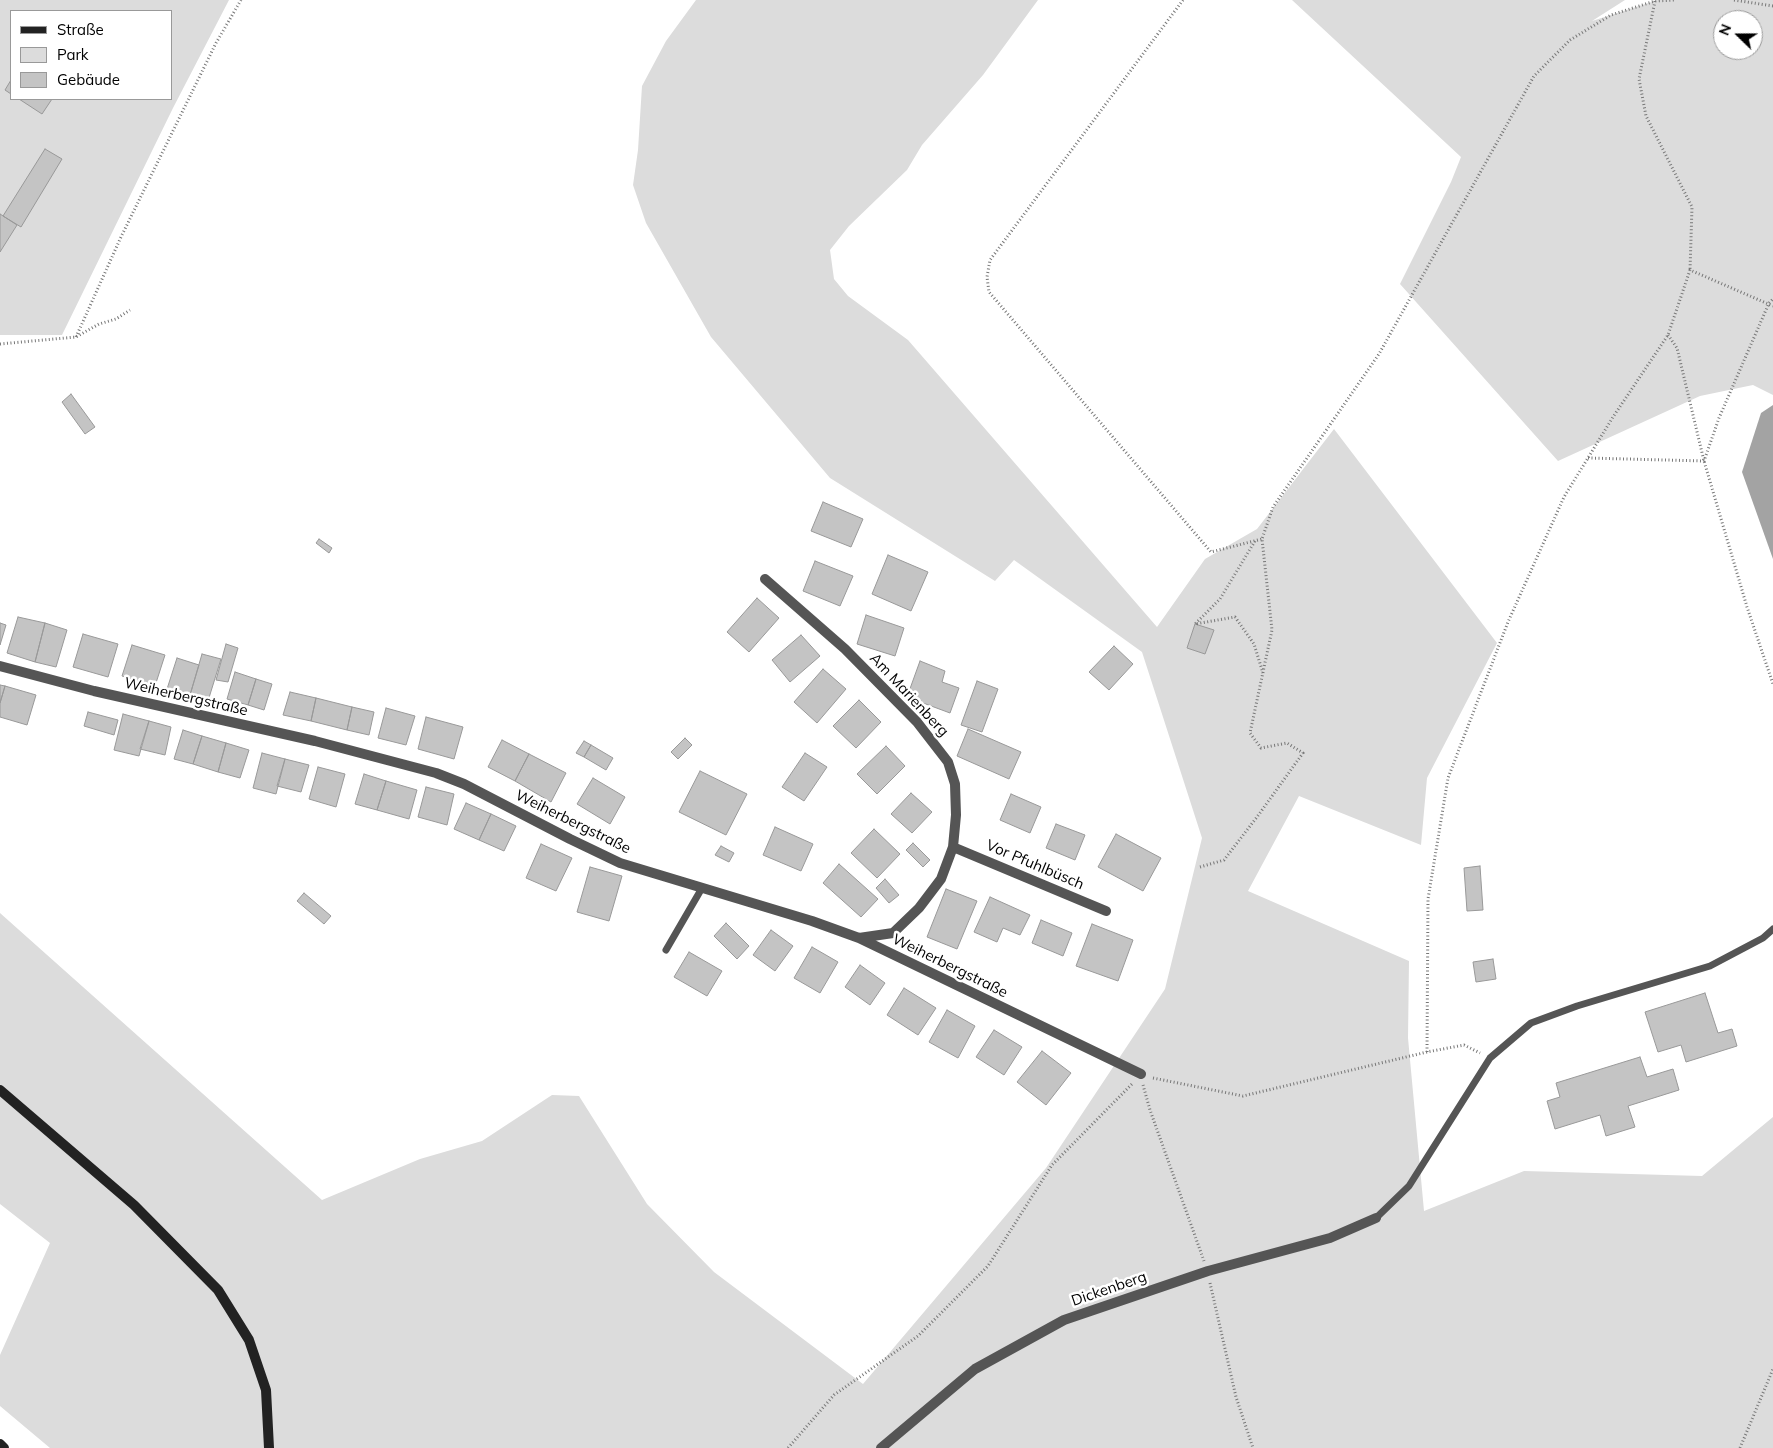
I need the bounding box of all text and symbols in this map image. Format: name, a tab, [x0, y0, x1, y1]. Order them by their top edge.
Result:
legend	[10, 10, 172, 100]
north arrow	[1713, 10, 1763, 60]
text: Straße	[57, 20, 104, 39]
text: N	[1715, 21, 1735, 38]
text: Park	[57, 45, 89, 64]
text: Gebäude	[57, 70, 120, 89]
street label: Am Marienberg	[866, 650, 952, 740]
street label: Weiherbergstraße	[123, 674, 249, 720]
street label: Weiherbergstraße	[512, 786, 634, 858]
street label: Vor Pfuhlbüsch	[983, 836, 1087, 894]
street label: Weiherbergstraße	[889, 930, 1011, 1002]
street label: Dickenberg	[1069, 1268, 1149, 1310]

